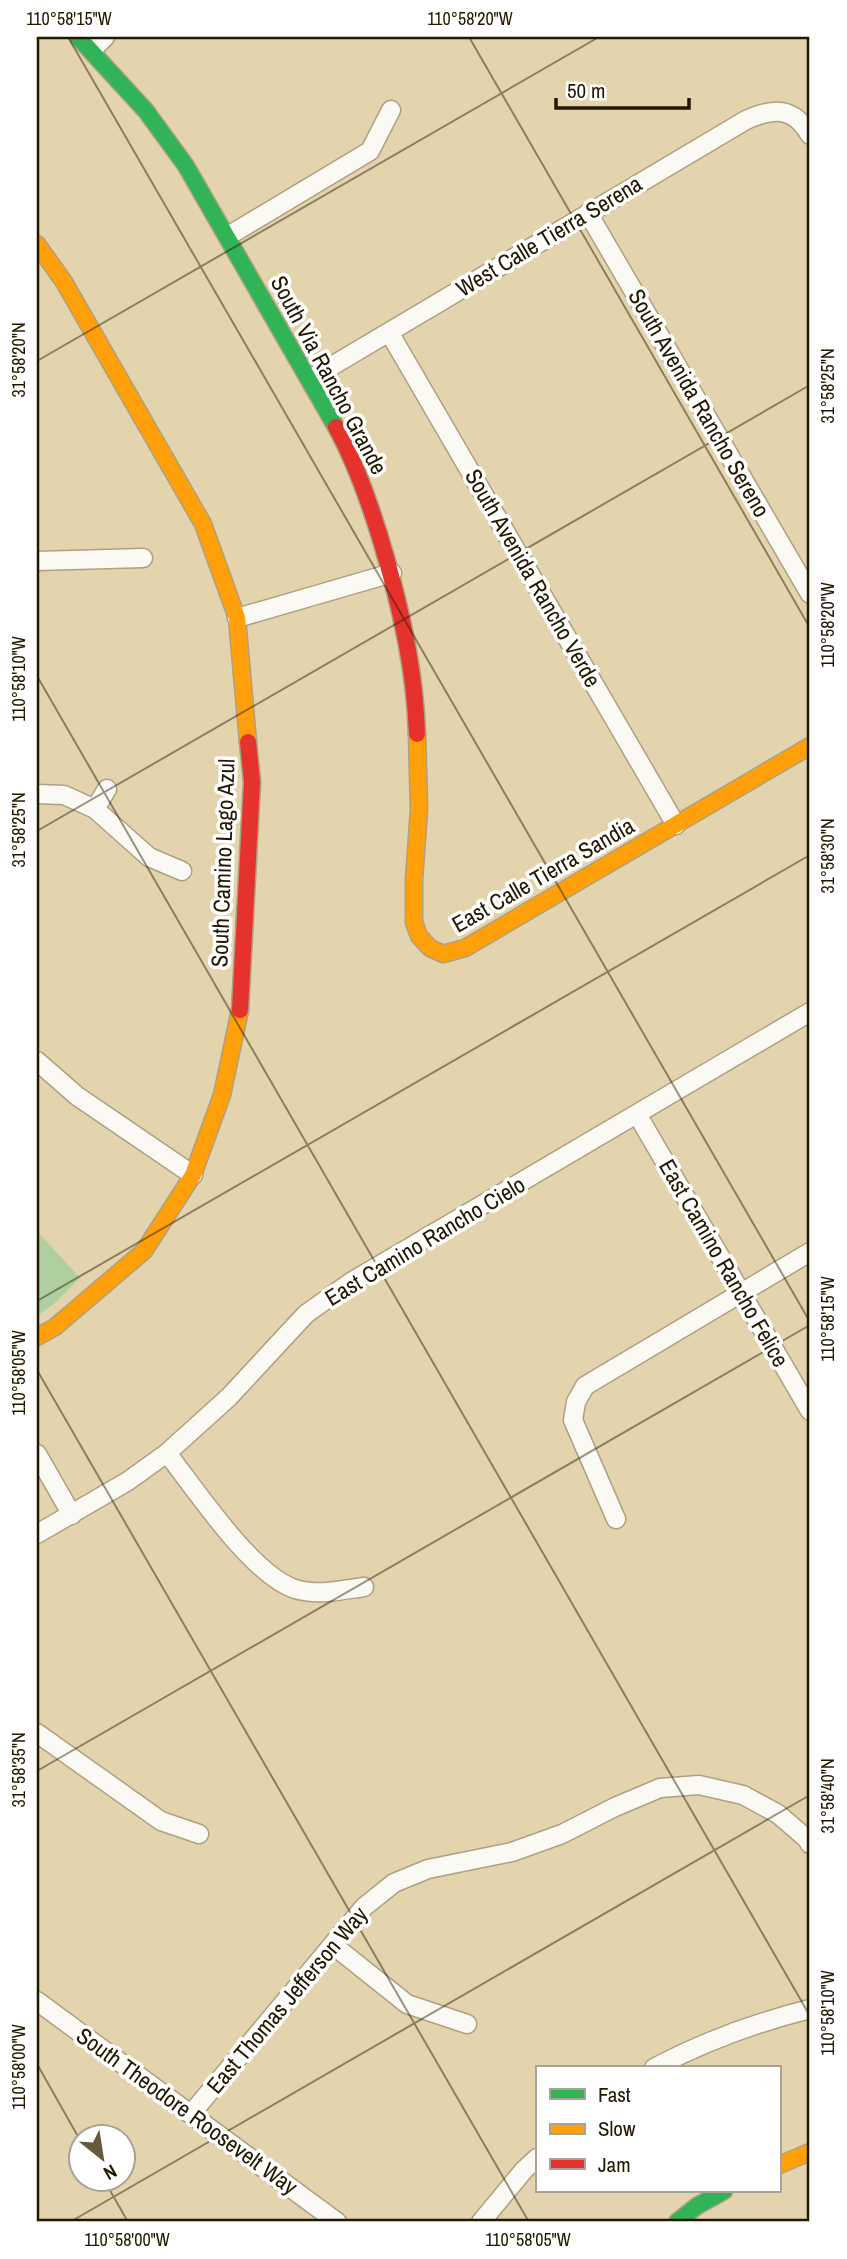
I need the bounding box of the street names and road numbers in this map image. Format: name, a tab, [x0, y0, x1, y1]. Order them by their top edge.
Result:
street label: West Calle Tierra Serena	[450, 168, 648, 303]
street label: South Via Rancho Grande	[264, 270, 395, 480]
street label: South Avenida Rancho Sereno	[621, 283, 778, 523]
street label: South Avenida Rancho Verde	[458, 463, 609, 693]
street label: South Camino Lago Azul	[203, 758, 242, 968]
street label: East Calle Tierra Sandia	[446, 809, 640, 939]
street label: East Camino Rancho Felice	[652, 1153, 797, 1372]
street label: East Camino Rancho Cielo	[319, 1168, 531, 1313]
street label: East Thomas Jefferson Way	[199, 1899, 375, 2100]
street label: South Theodore Roosevelt Way	[70, 2020, 305, 2202]

